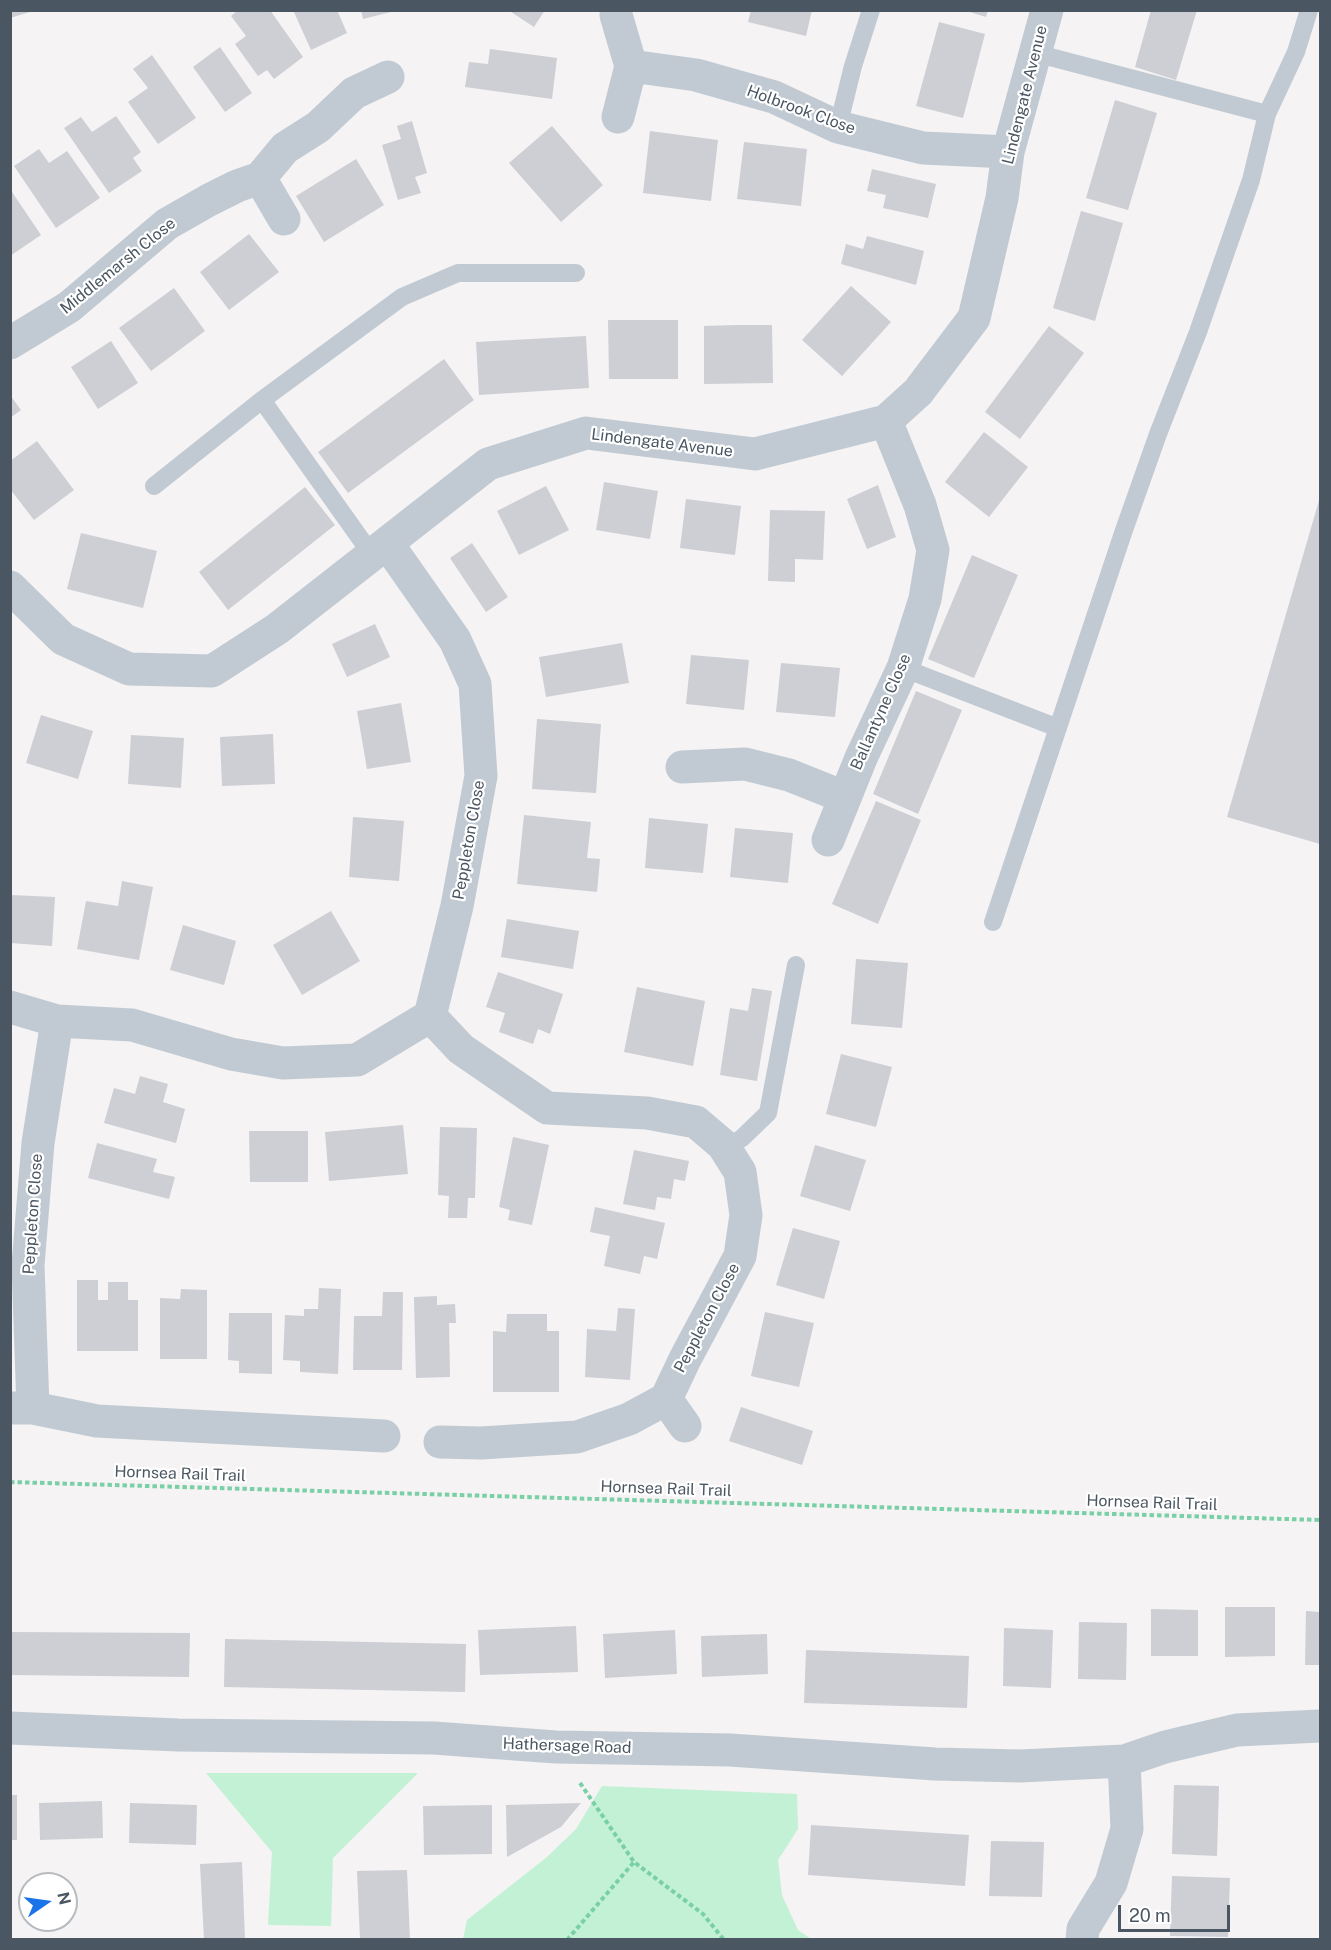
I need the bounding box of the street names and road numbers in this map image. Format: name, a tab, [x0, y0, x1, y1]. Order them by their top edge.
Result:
street label: Lindengate Avenue	[998, 24, 1052, 166]
street label: Holbrook Close	[744, 81, 858, 139]
street label: Middlemarsh Close	[57, 214, 179, 318]
street label: Lindengate Avenue	[590, 425, 734, 461]
street label: Ballantyne Close	[847, 651, 915, 773]
street label: Peppleton Close	[449, 779, 489, 901]
street label: Peppleton Close	[19, 1153, 47, 1275]
street label: Peppleton Close	[670, 1260, 744, 1376]
street label: Hornsea Rail Trail	[114, 1462, 246, 1486]
street label: Hornsea Rail Trail	[600, 1477, 732, 1501]
street label: Hornsea Rail Trail	[1086, 1491, 1218, 1515]
street label: Hathersage Road	[502, 1734, 632, 1758]

